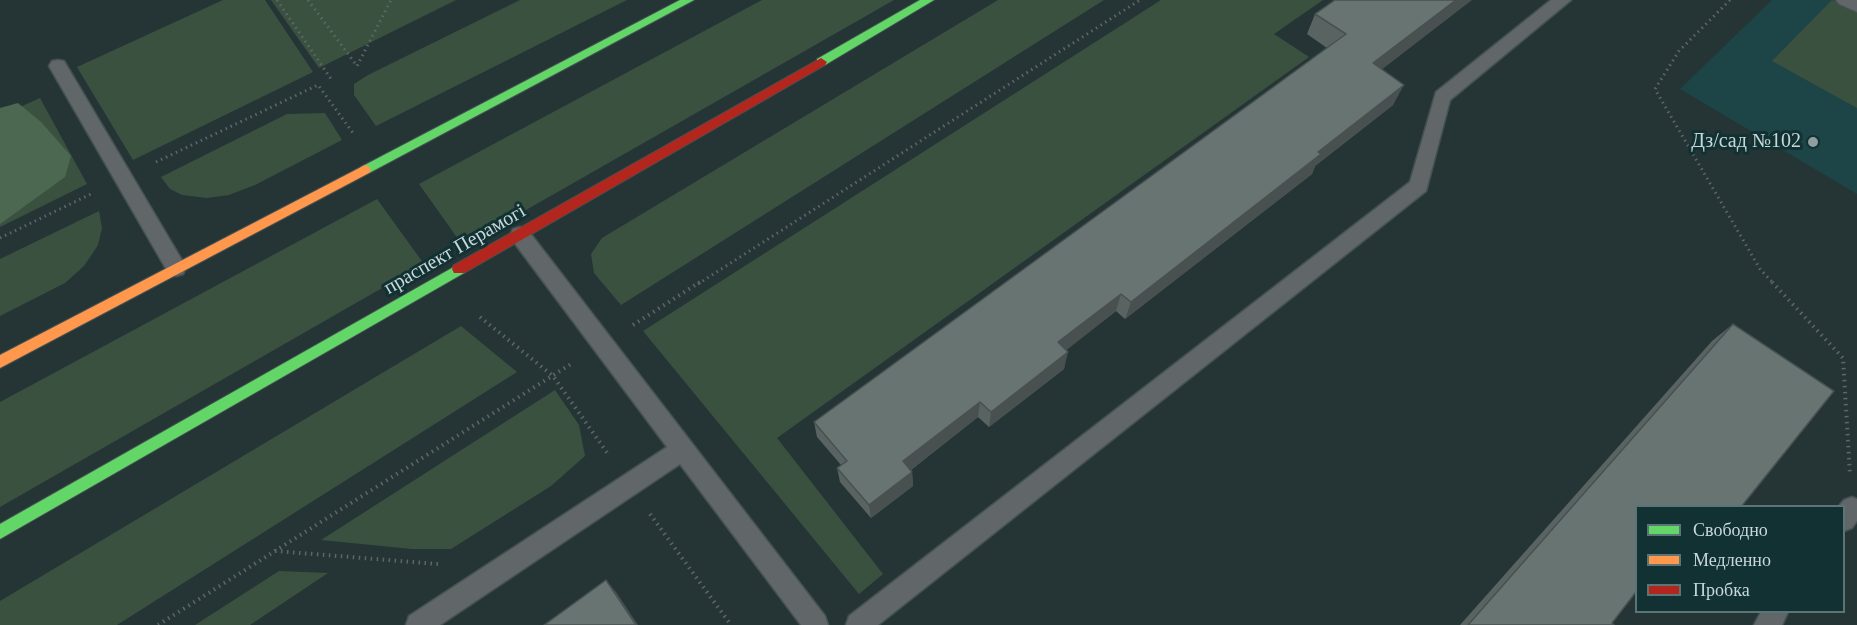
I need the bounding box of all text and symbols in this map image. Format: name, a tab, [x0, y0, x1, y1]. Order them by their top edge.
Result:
place label: Дз/сад №102	[1691, 130, 1801, 154]
marker: Дз/сад №102	[1806, 135, 1820, 149]
street label: праспект Перамогі	[380, 200, 530, 300]
legend	[1635, 505, 1845, 613]
text: Свободно	[1693, 520, 1768, 540]
text: Медленно	[1693, 550, 1771, 570]
text: Пробка	[1693, 580, 1750, 600]

